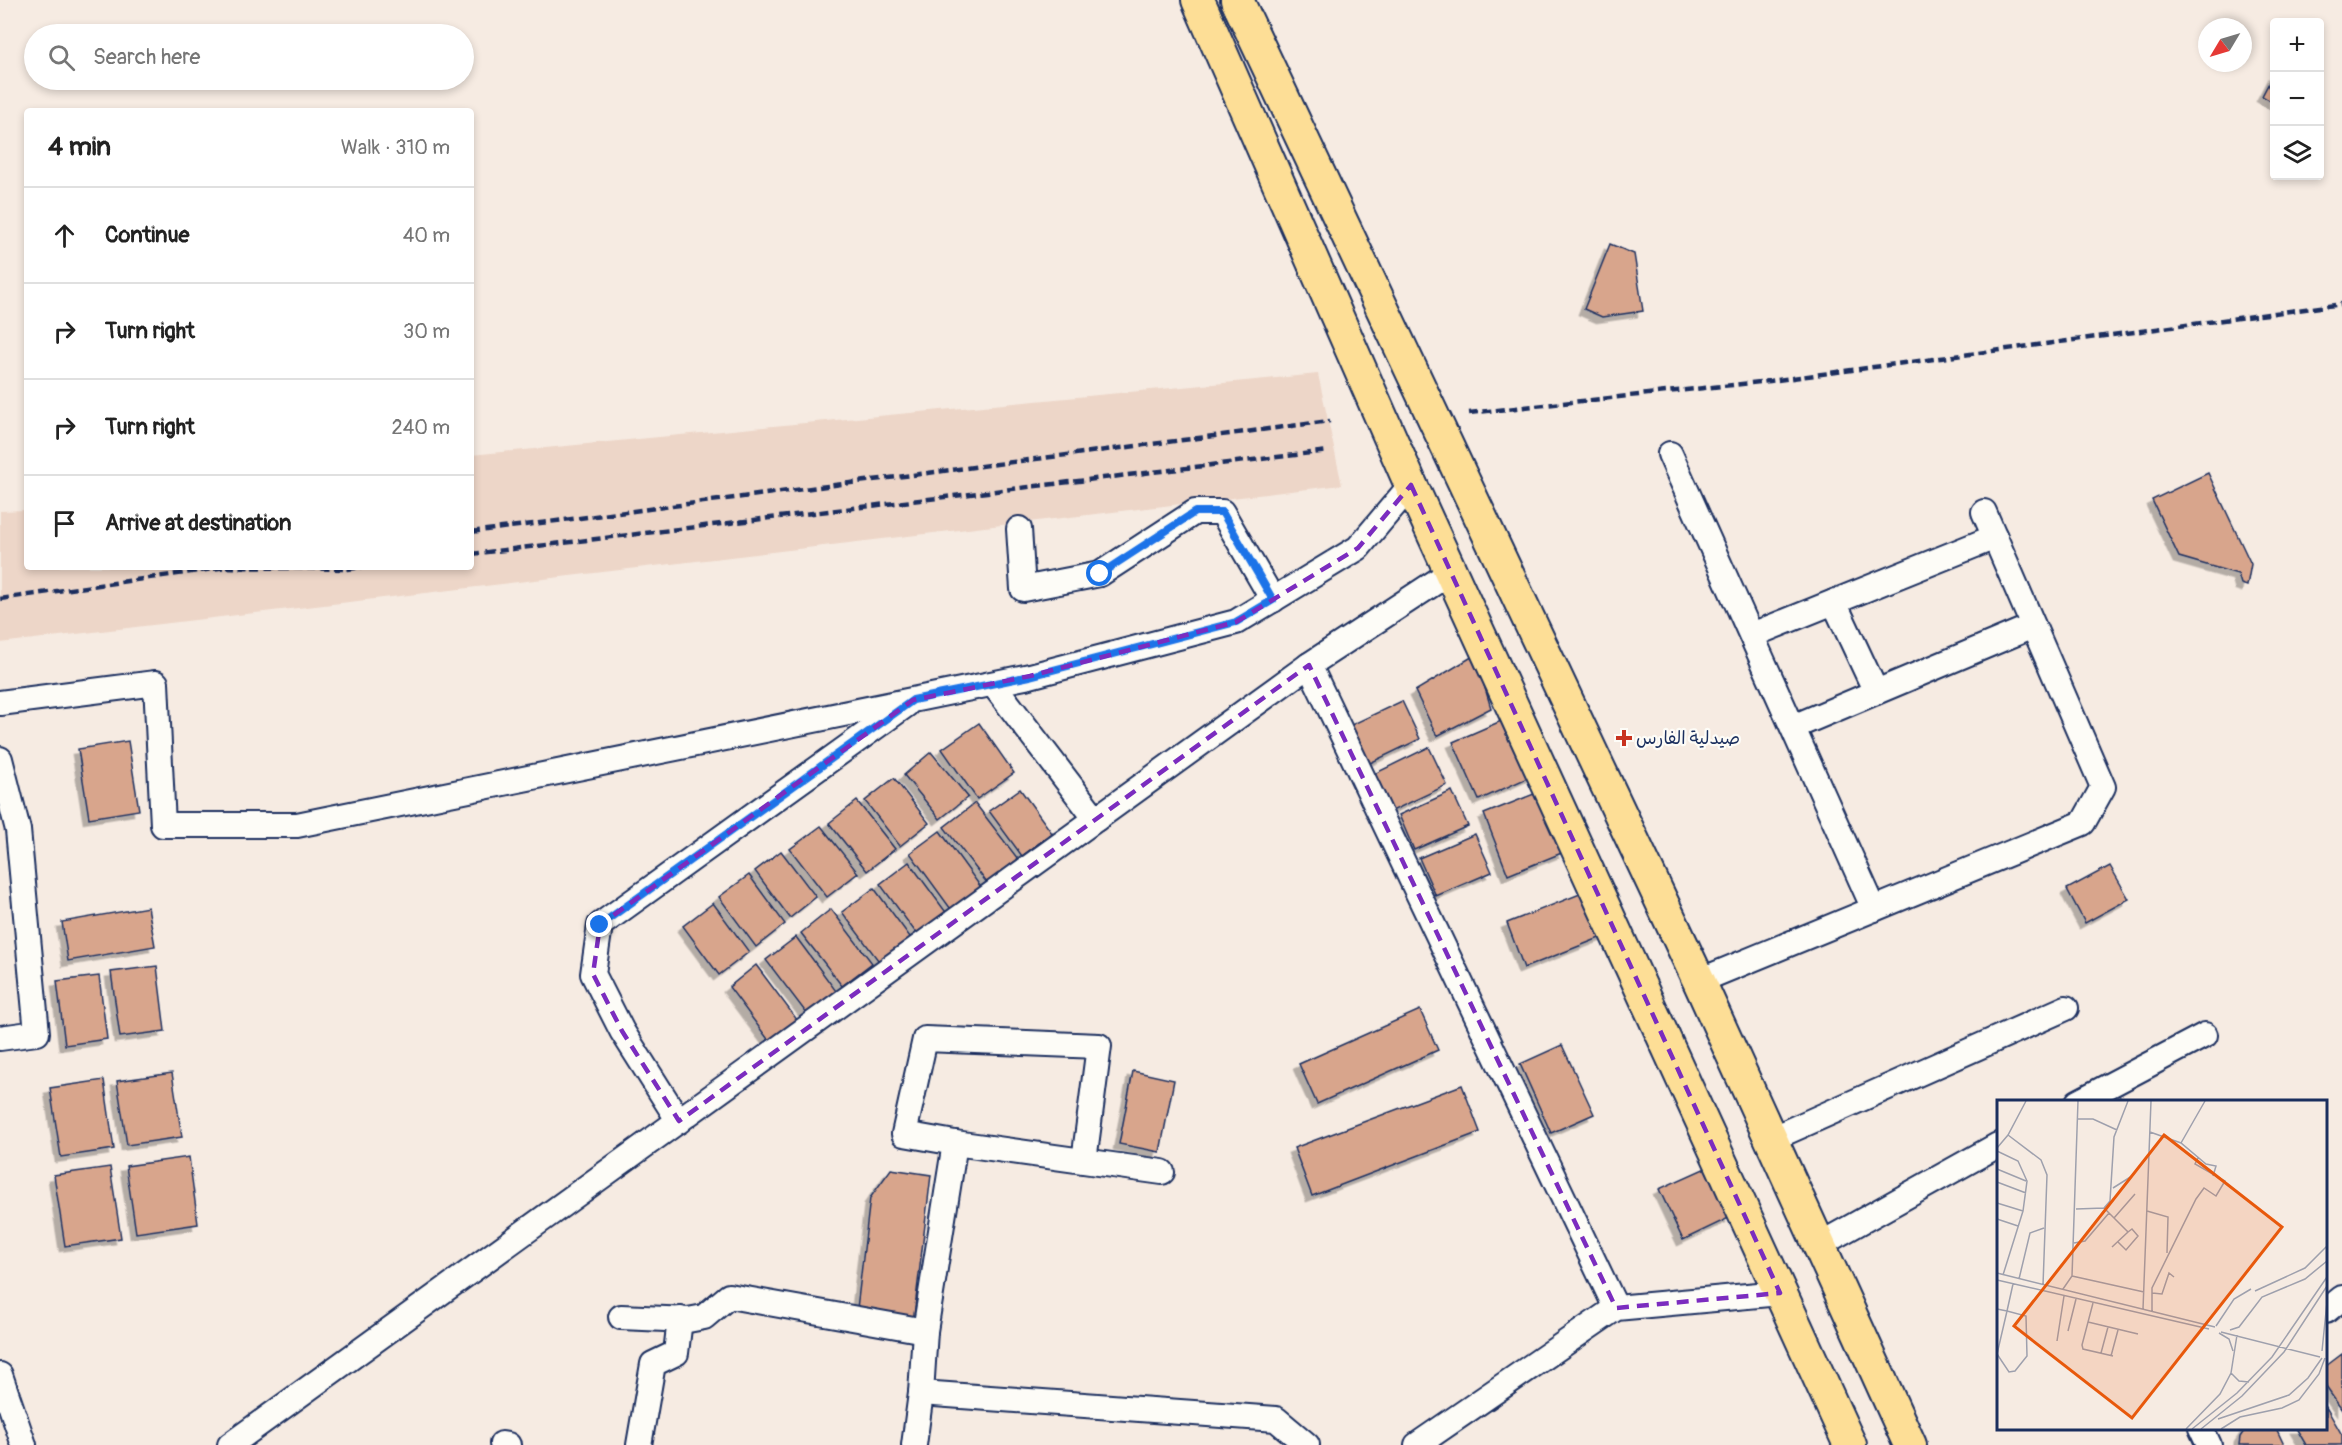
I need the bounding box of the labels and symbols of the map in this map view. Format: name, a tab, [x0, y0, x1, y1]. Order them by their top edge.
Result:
north arrow	[2198, 18, 2252, 72]
route start	[1086, 560, 1112, 586]
place label: صيدلية الفارس	[1636, 727, 1740, 750]
marker: صيدلية الفارس	[1617, 731, 1631, 745]
route end	[586, 911, 612, 937]
inset map	[1997, 1100, 2327, 1430]

